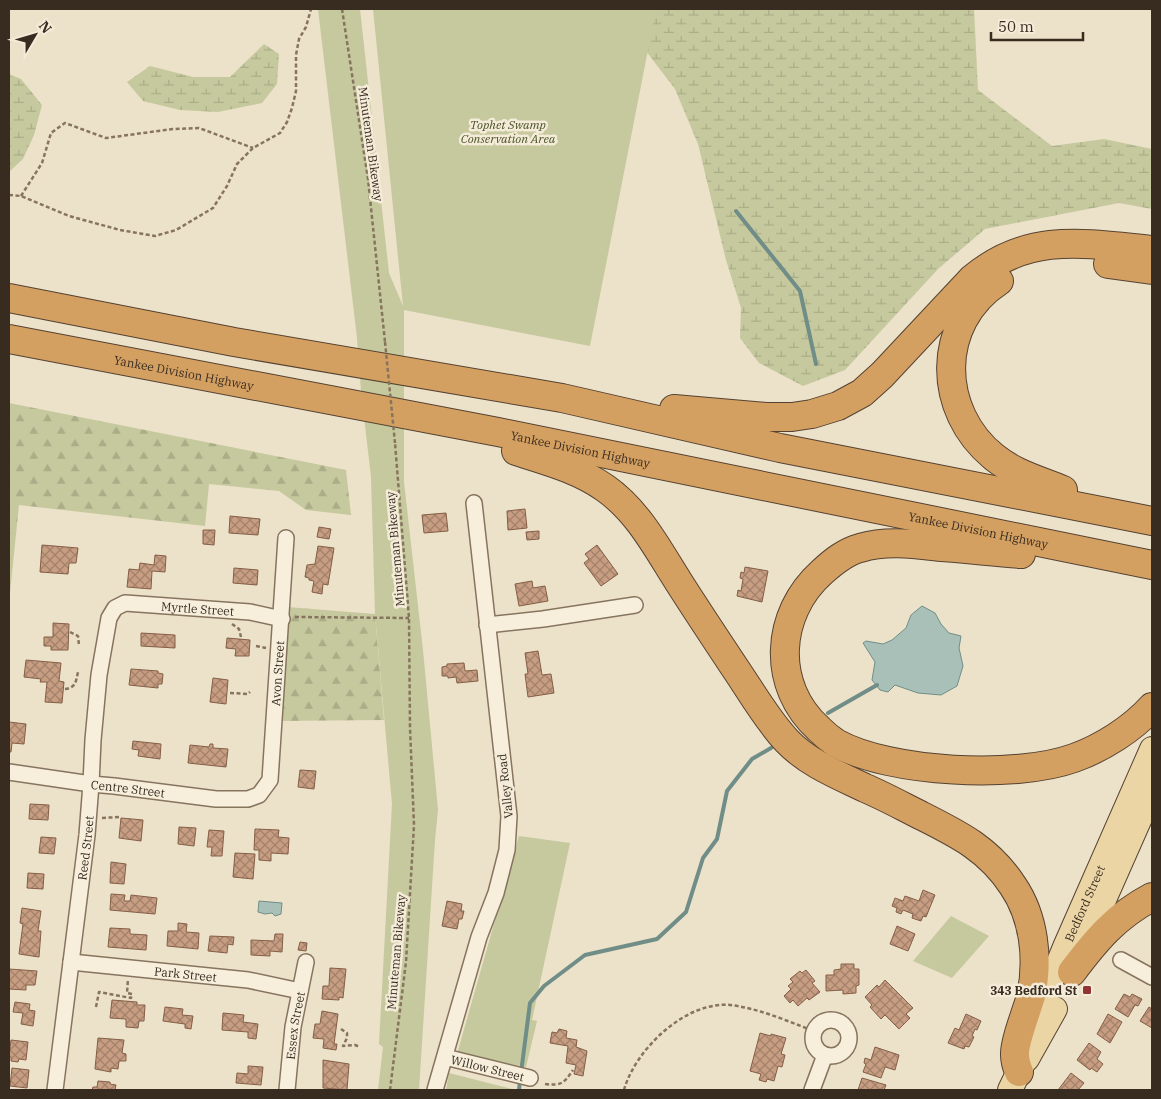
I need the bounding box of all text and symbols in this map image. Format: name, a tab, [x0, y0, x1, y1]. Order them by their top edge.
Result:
north arrow	[10, 10, 60, 60]
scale bar	[991, 10, 1084, 42]
text: N	[35, 17, 56, 37]
text: 50 m	[998, 17, 1034, 36]
street label: Minuteman Bikeway	[356, 86, 387, 203]
park label: Tophet Swamp Conservation Area	[461, 117, 556, 146]
street label: Yankee Division Highway	[113, 352, 256, 393]
street label: Yankee Division Highway	[509, 427, 652, 470]
street label: Minuteman Bikeway	[382, 490, 408, 607]
street label: Yankee Division Highway	[907, 508, 1050, 551]
street label: Myrtle Street	[161, 598, 235, 618]
street label: Avon Street	[267, 640, 287, 706]
street label: Valley Road	[494, 753, 516, 819]
street label: Centre Street	[90, 777, 166, 800]
street label: Reed Street	[74, 815, 96, 881]
street label: Bedford Street	[1061, 863, 1108, 944]
street label: Minuteman Bikeway	[383, 893, 409, 1010]
street label: Park Street	[153, 963, 217, 984]
place label: 343 Bedford St	[990, 983, 1078, 998]
marker: 343 Bedford St	[1081, 984, 1093, 996]
street label: Essex Street	[282, 990, 307, 1060]
street label: Willow Street	[450, 1051, 526, 1084]

